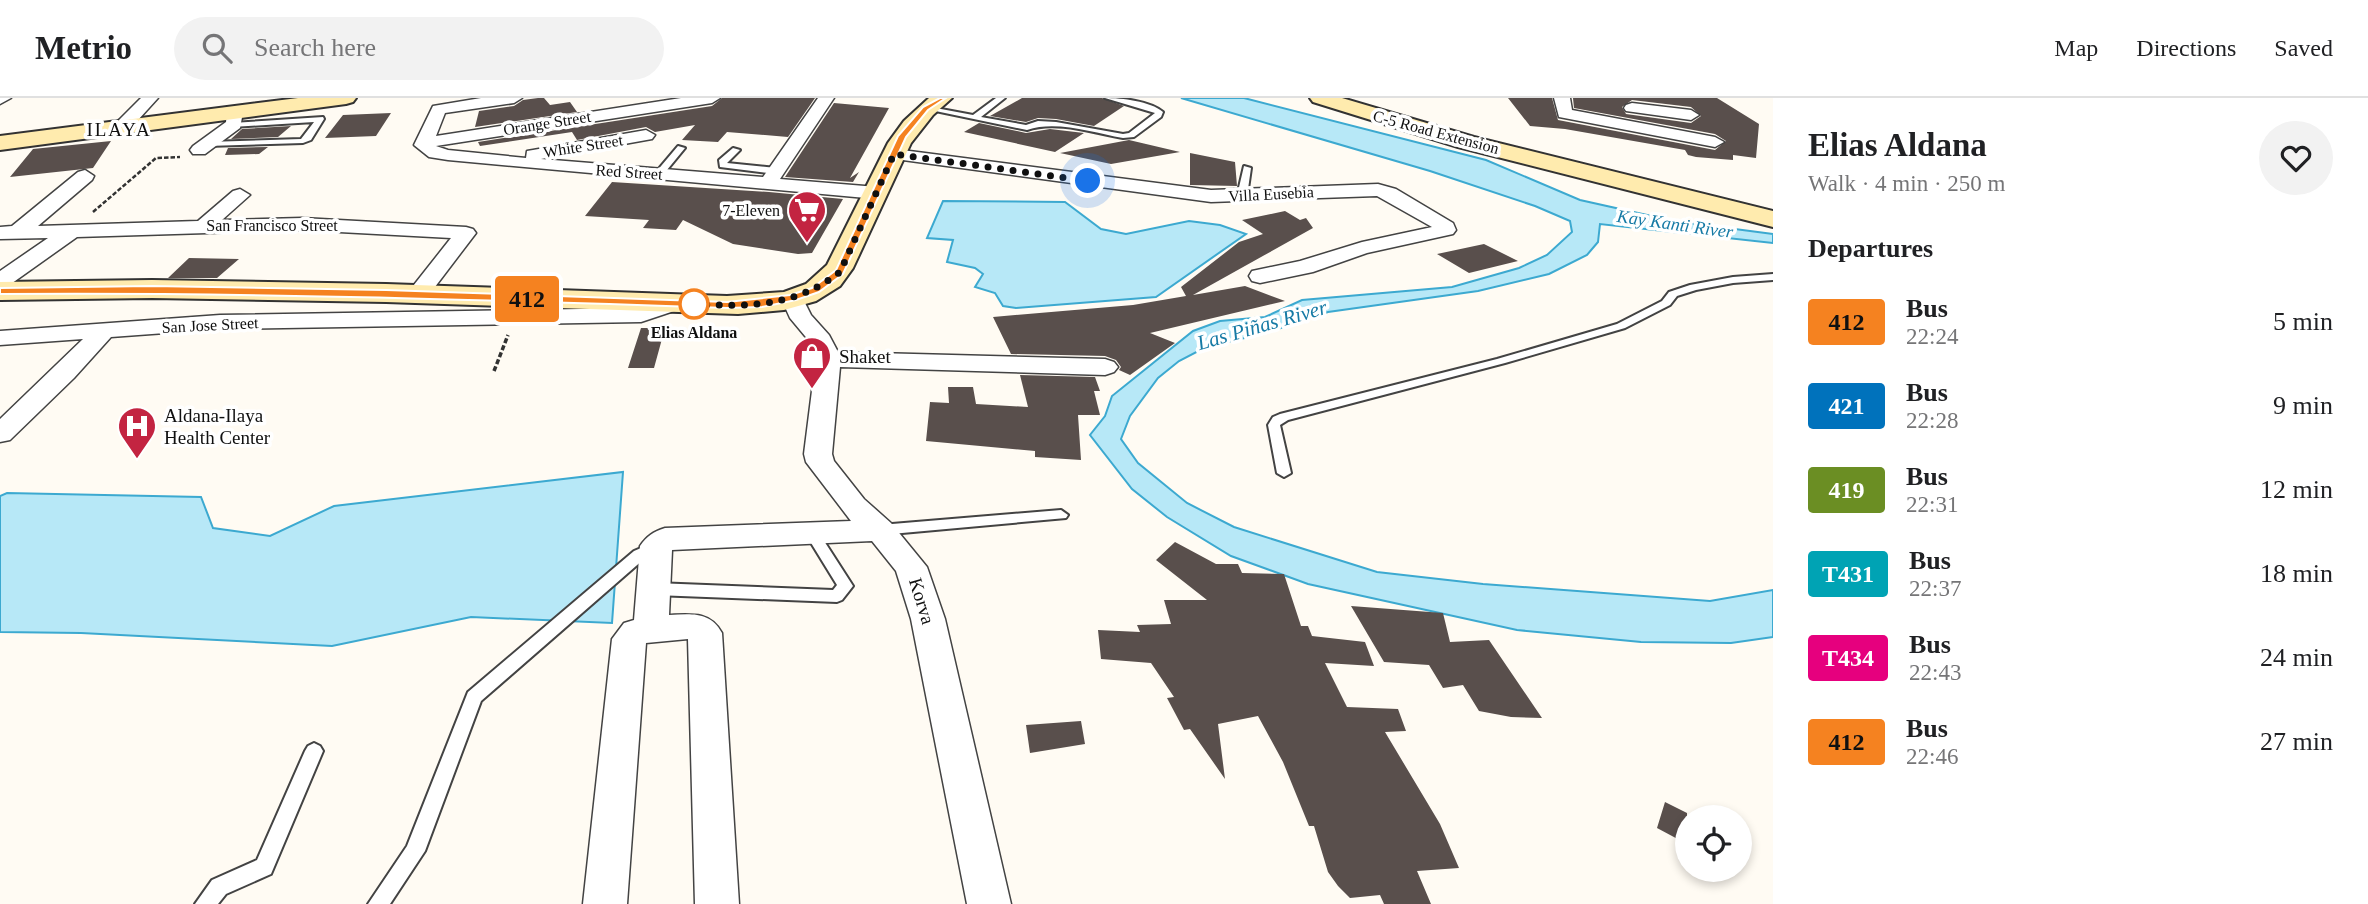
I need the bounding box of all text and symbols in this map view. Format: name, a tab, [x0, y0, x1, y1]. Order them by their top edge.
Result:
search box	[174, 17, 664, 80]
icon: search	[198, 29, 236, 67]
text: Metrio	[35, 30, 132, 66]
text: Search here	[254, 33, 376, 62]
text: Map	[2054, 35, 2098, 61]
text: Directions	[2136, 35, 2236, 61]
text: Saved	[2274, 35, 2333, 61]
street label: C-5 Road Extension	[1371, 107, 1501, 157]
street label: Orange Street	[502, 108, 593, 139]
district label: ILAYA	[86, 119, 152, 140]
button: heart	[2259, 121, 2333, 195]
text: Elias Aldana	[1808, 127, 1987, 163]
street label: White Street	[542, 131, 625, 161]
street label: Red Street	[595, 161, 664, 183]
your location	[1070, 163, 1105, 198]
text: Walk · 4 min · 250 m	[1808, 171, 2005, 196]
street label: Villa Eusebia	[1228, 183, 1314, 205]
supermarket icon: 7-Eleven	[786, 189, 828, 244]
place label: 7-Eleven	[722, 202, 780, 219]
water label: Kay Kanti River	[1615, 206, 1735, 242]
street label: San Francisco Street	[206, 217, 338, 234]
text: Departures	[1808, 234, 1933, 263]
line badge: 412	[487, 276, 567, 322]
text: 412	[509, 286, 545, 312]
marker: Elias Aldana	[679, 289, 709, 319]
text: Bus	[1906, 294, 1948, 323]
water label: Las Piñas River	[1193, 295, 1331, 355]
text: 5 min	[2273, 307, 2333, 336]
text: 412	[1829, 309, 1865, 335]
street label: San Jose Street	[161, 314, 259, 336]
place label: Elias Aldana	[651, 324, 737, 341]
text: 22:24	[1906, 324, 1958, 349]
shop icon: Shaket	[791, 335, 833, 390]
place label: Shaket	[839, 346, 891, 367]
text: Bus	[1906, 378, 1948, 407]
text: 9 min	[2273, 391, 2333, 420]
text: 421	[1829, 393, 1865, 419]
hospital icon: Aldana-Ilaya Health Center	[116, 405, 158, 460]
place label: Aldana-Ilaya Health Center	[164, 405, 271, 448]
text: 22:28	[1906, 408, 1958, 433]
text: Bus	[1906, 462, 1948, 491]
text: 12 min	[2260, 475, 2333, 504]
text: 419	[1829, 477, 1865, 503]
text: 22:31	[1906, 492, 1958, 517]
text: Bus	[1909, 546, 1951, 575]
text: 18 min	[2260, 559, 2333, 588]
text: T431	[1822, 561, 1874, 587]
street label: Korva	[905, 575, 939, 627]
text: 22:37	[1909, 576, 1961, 601]
text: Bus	[1909, 630, 1951, 659]
text: 24 min	[2260, 643, 2333, 672]
text: T434	[1822, 645, 1874, 671]
text: 22:43	[1909, 660, 1961, 685]
text: Bus	[1906, 714, 1948, 743]
text: 27 min	[2260, 727, 2333, 756]
text: 412	[1829, 729, 1865, 755]
text: 22:46	[1906, 744, 1958, 769]
map controls	[1675, 805, 1752, 882]
button: locate	[1675, 805, 1752, 882]

